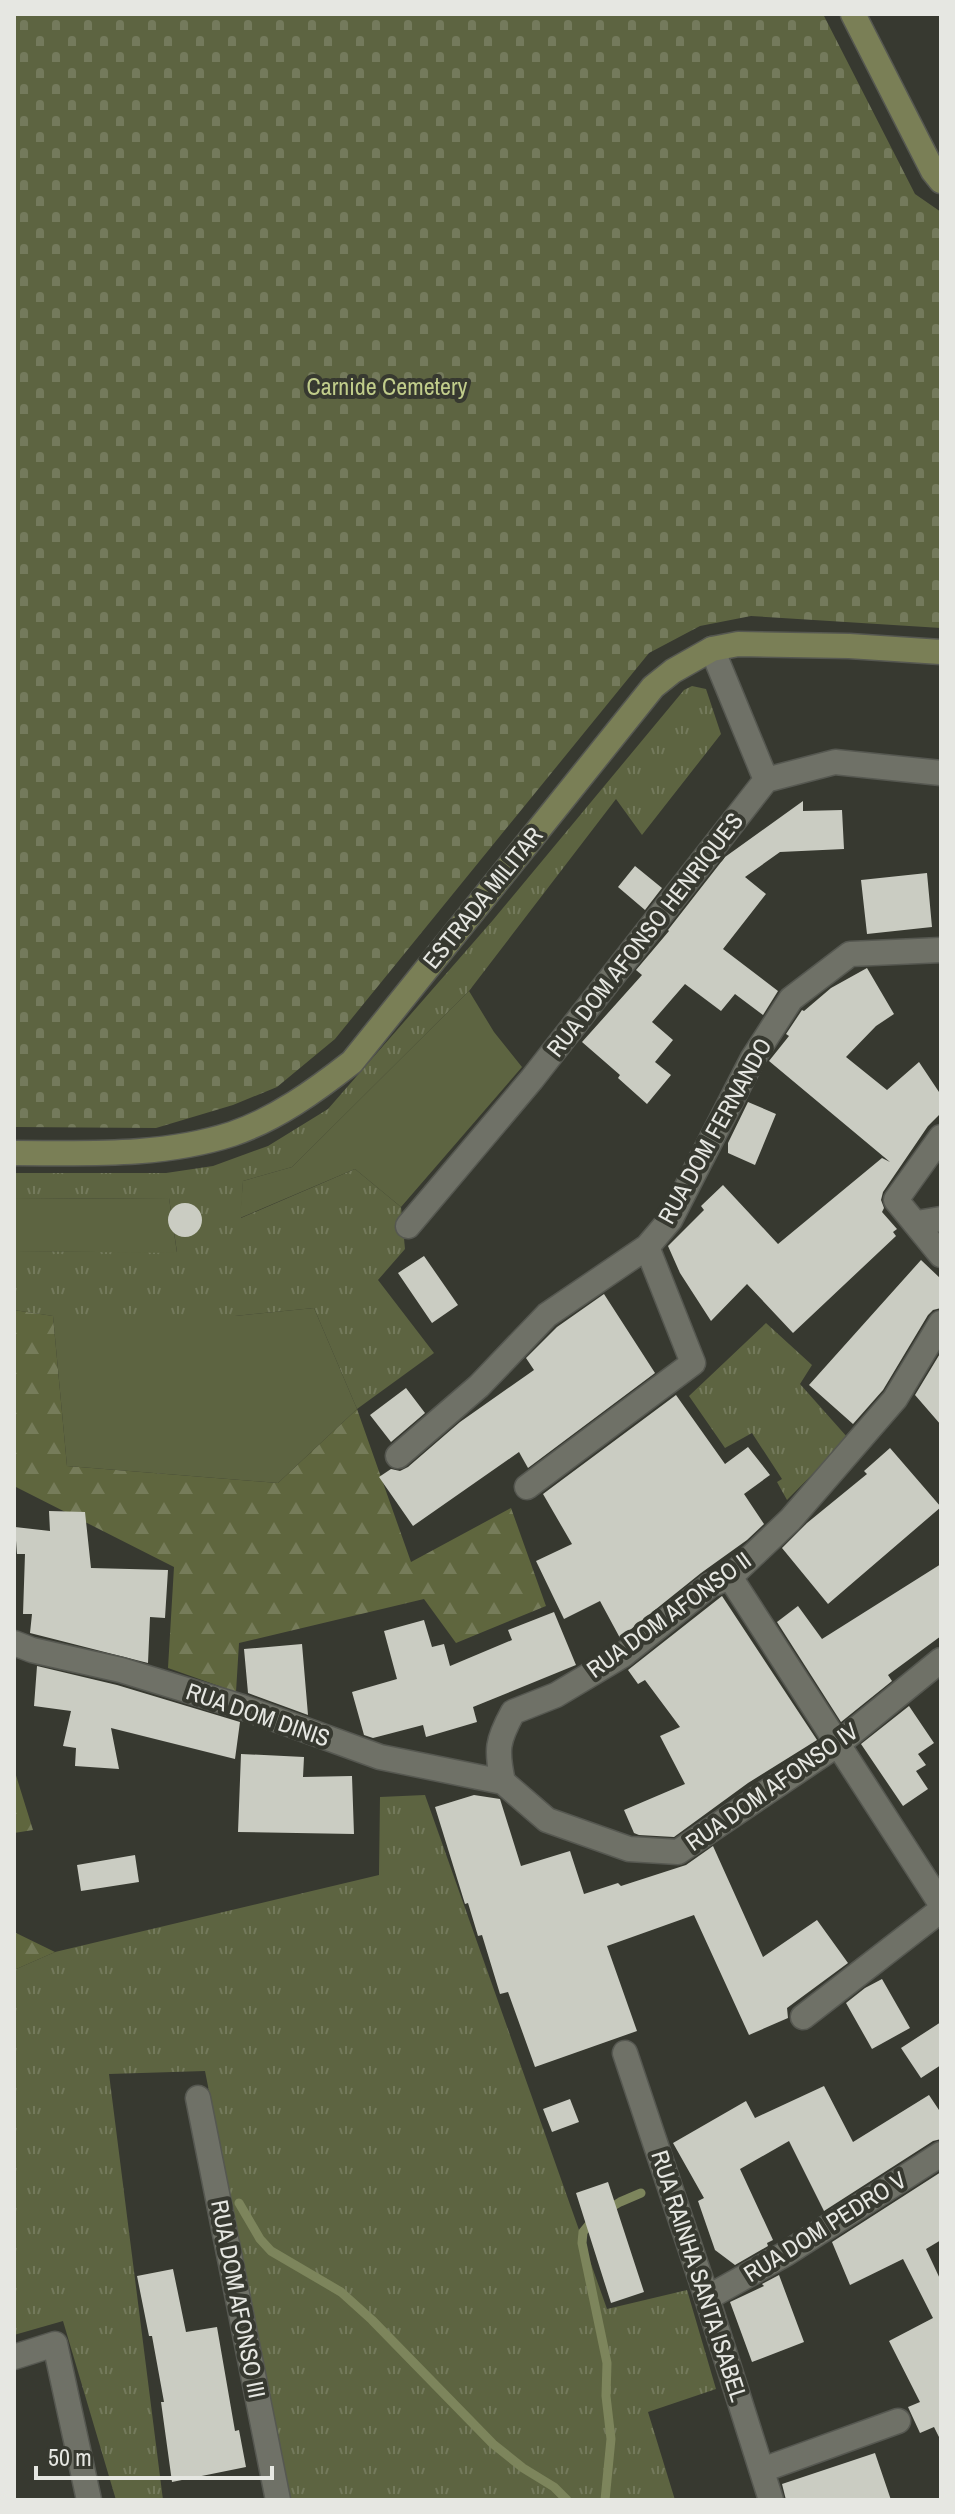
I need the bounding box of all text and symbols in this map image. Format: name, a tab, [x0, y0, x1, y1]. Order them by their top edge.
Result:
park label: Carnide Cemetery	[307, 370, 468, 402]
street label: RUA DOM AFONSO HENRIQUES	[539, 806, 750, 1063]
street label: ESTRADA MILITAR	[415, 820, 549, 975]
street label: RUA DOM FERNANDO	[650, 1032, 778, 1229]
street label: RUA DOM AFONSO II	[580, 1544, 757, 1685]
street label: RUA DOM DINIS	[182, 1675, 334, 1754]
street label: RUA DOM AFONSO IV	[679, 1715, 864, 1858]
street label: RUA RAINHA SANTA ISABEL	[644, 2146, 756, 2405]
street label: RUA DOM PEDRO V	[737, 2163, 912, 2289]
street label: RUA DOM AFONSO III	[204, 2197, 274, 2401]
scale bar	[36, 2430, 272, 2480]
text: 50 m	[48, 2441, 92, 2473]

